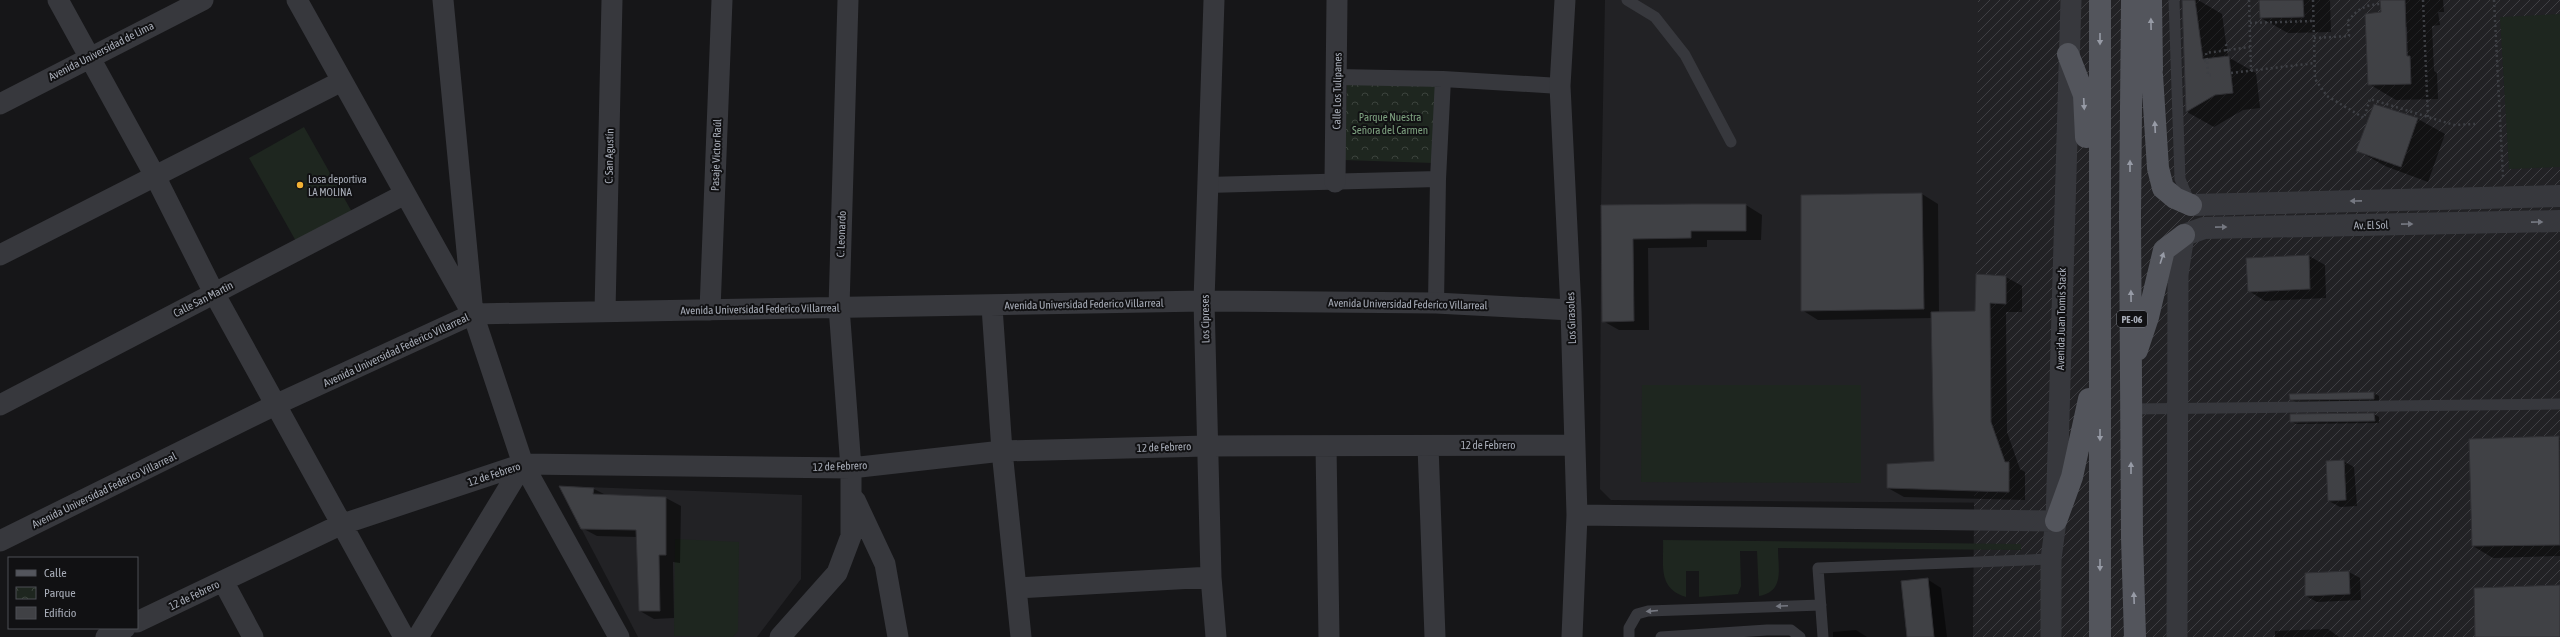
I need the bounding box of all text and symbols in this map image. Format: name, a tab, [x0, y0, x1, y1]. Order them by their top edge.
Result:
one-way arrow	[2148, 17, 2154, 30]
street label: Avenida Universidad de Lima	[46, 19, 156, 83]
one-way arrow	[2097, 33, 2103, 46]
street label: Calle Los Tulipanes	[1330, 52, 1344, 129]
one-way arrow	[2081, 98, 2088, 110]
park label: Parque Nuestra Señora del Carmen	[1352, 111, 1428, 136]
street label: Pasaje Victor Raúl	[709, 119, 723, 191]
one-way arrow	[2152, 120, 2158, 133]
street label: C. San Agustín	[603, 128, 615, 184]
one-way arrow	[2127, 159, 2133, 172]
place label: Losa deportiva LA MOLINA	[308, 173, 367, 198]
marker: Losa deportiva LA MOLINA	[295, 180, 305, 190]
one-way arrow	[2349, 198, 2362, 204]
street label: C. Leonardo	[834, 210, 848, 258]
one-way arrow	[2531, 218, 2543, 225]
street label: Av. El Sol	[2353, 219, 2389, 231]
one-way arrow	[2401, 221, 2414, 227]
one-way arrow	[2215, 224, 2228, 230]
one-way arrow	[2159, 251, 2165, 263]
street label: Avenida Juan Tomis Stack	[2054, 268, 2068, 370]
street label: Calle San Martin	[171, 279, 235, 319]
one-way arrow	[2128, 289, 2134, 302]
street label: Los Girasoles	[1564, 292, 1578, 344]
street label: Los Cipreses	[1199, 295, 1211, 343]
street label: Avenida Universidad Federico Villarreal	[1004, 297, 1164, 311]
street label: Avenida Universidad Federico Villarreal	[1328, 297, 1488, 311]
street label: Avenida Universidad Federico Villarreal	[680, 302, 840, 316]
street label: Avenida Universidad Federico Villarreal	[321, 311, 471, 389]
road number: PE-06	[2117, 311, 2147, 327]
one-way arrow	[2097, 429, 2103, 442]
street label: 12 de Febrero	[1461, 439, 1515, 451]
street label: 12 de Febrero	[1136, 440, 1192, 454]
street label: Avenida Universidad Federico Villarreal	[30, 450, 178, 530]
street label: 12 de Febrero	[812, 459, 868, 473]
street label: 12 de Febrero	[466, 460, 522, 488]
one-way arrow	[2128, 461, 2134, 474]
legend	[8, 557, 138, 629]
one-way arrow	[2097, 559, 2103, 572]
text: Calle	[44, 566, 67, 580]
street label: 12 de Febrero	[167, 578, 221, 612]
text: Parque	[44, 586, 76, 600]
one-way arrow	[2130, 592, 2137, 604]
one-way arrow	[1776, 603, 1788, 610]
text: Edificio	[44, 606, 77, 620]
one-way arrow	[1646, 608, 1658, 614]

